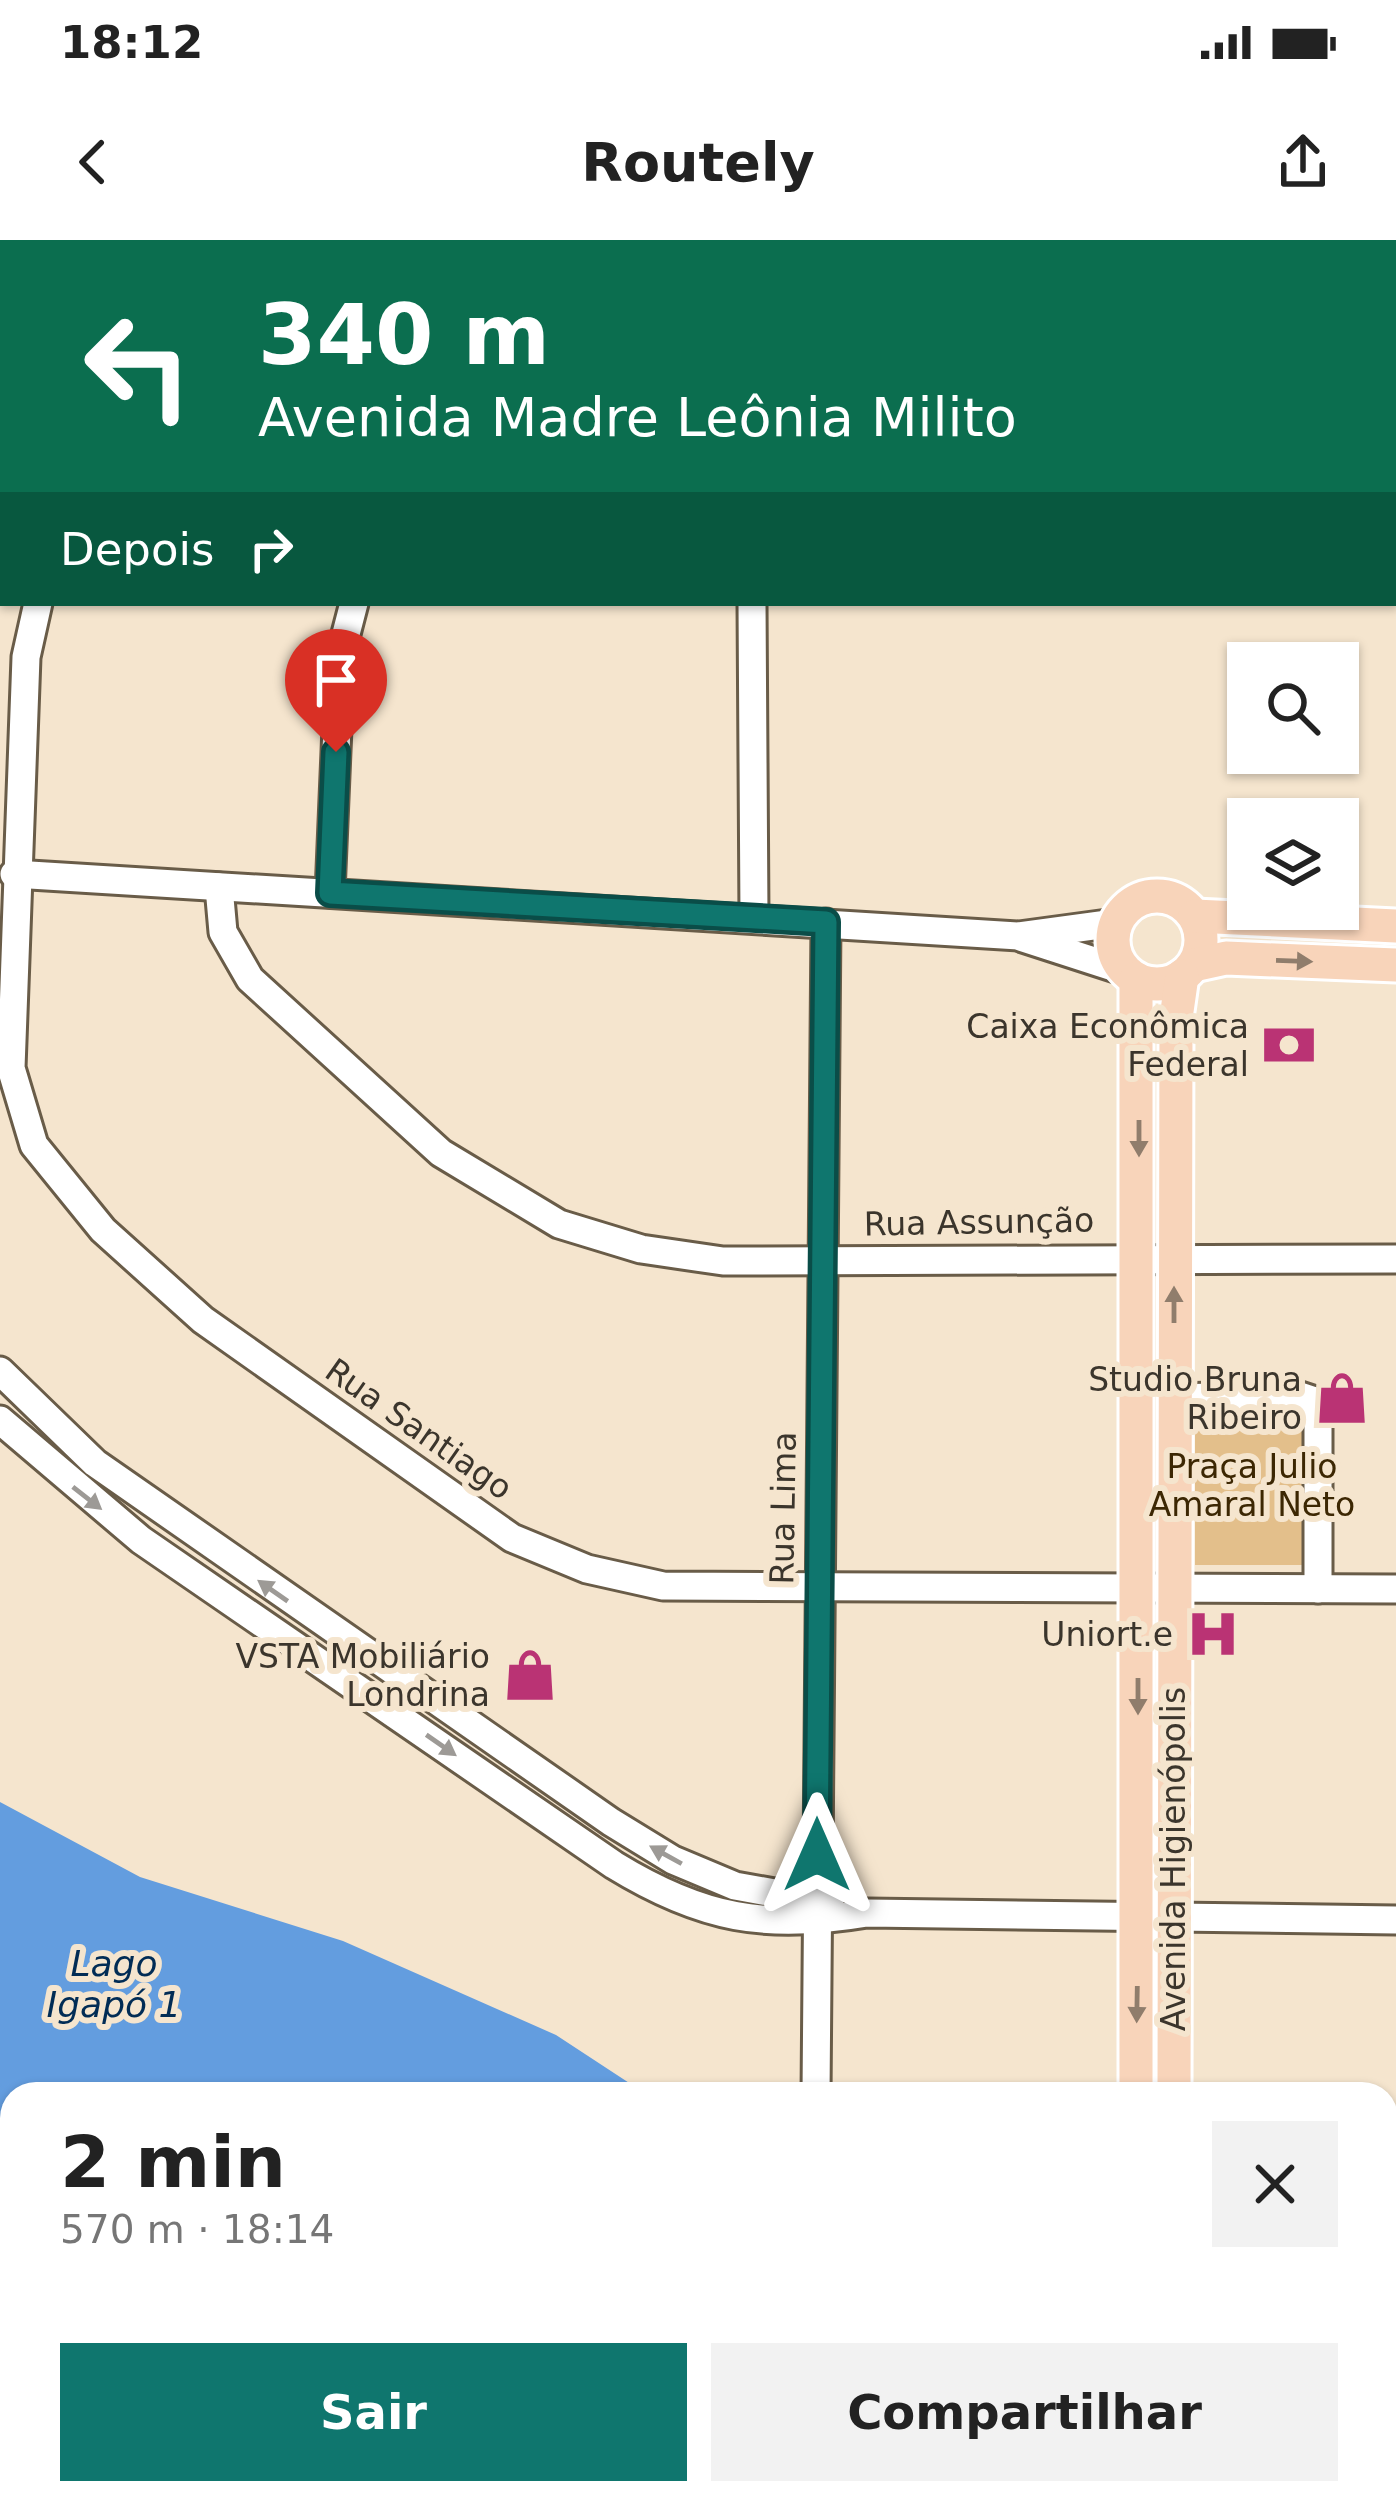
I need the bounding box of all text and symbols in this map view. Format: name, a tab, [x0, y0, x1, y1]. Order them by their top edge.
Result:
text: 18:12	[60, 16, 203, 69]
icon: back	[60, 129, 126, 195]
icon: share	[1270, 129, 1336, 195]
text: Routely	[581, 131, 815, 194]
text: 340 m	[258, 286, 550, 384]
icon: left	[60, 288, 216, 444]
text: Avenida Madre Leônia Milito	[258, 386, 1017, 449]
icon: right	[238, 516, 304, 582]
text: Depois	[60, 523, 214, 576]
pin	[285, 629, 387, 752]
map controls	[1227, 642, 1359, 930]
button: search	[1227, 642, 1359, 774]
icon: arrive	[303, 647, 369, 713]
button: layers	[1227, 798, 1359, 930]
one-way arrow	[1276, 952, 1314, 971]
place label: Caixa Econômica Federal	[966, 1007, 1249, 1084]
bank icon: Caixa Econômica Federal	[1260, 1016, 1318, 1074]
one-way arrow	[1129, 1120, 1149, 1158]
street label: Rua Assunção	[863, 1200, 1095, 1244]
one-way arrow	[1164, 1285, 1184, 1323]
street label: Rua Santiago	[318, 1350, 520, 1508]
place label: Studio Bruna Ribeiro	[1088, 1360, 1302, 1437]
shop icon: Studio Bruna Ribeiro	[1313, 1369, 1371, 1427]
street label: Rua Lima	[762, 1431, 804, 1585]
park label: Praça Julio Amaral Neto	[1149, 1447, 1355, 1524]
one-way arrow	[72, 1485, 103, 1510]
one-way arrow	[256, 1580, 289, 1603]
hospital icon: Uniort.e	[1184, 1605, 1242, 1663]
place label: Uniort.e	[1041, 1615, 1173, 1654]
place label: VSTA Mobiliário Londrina	[236, 1637, 490, 1714]
shop icon: VSTA Mobiliário Londrina	[501, 1646, 559, 1704]
one-way arrow	[1128, 1678, 1148, 1716]
street label: Avenida Higienópolis	[1154, 1687, 1193, 2031]
one-way arrow	[425, 1733, 457, 1756]
position arrow	[754, 1792, 880, 1918]
one-way arrow	[649, 1845, 683, 1866]
water label: Lago Igapó 1	[47, 1943, 181, 2025]
one-way arrow	[1127, 1986, 1147, 2024]
text: 2 min	[60, 2120, 286, 2204]
button: close	[1212, 2121, 1338, 2247]
text: 570 m · 18:14	[60, 2207, 334, 2252]
button: Sair	[60, 2343, 687, 2481]
button: Compartilhar	[711, 2343, 1338, 2481]

